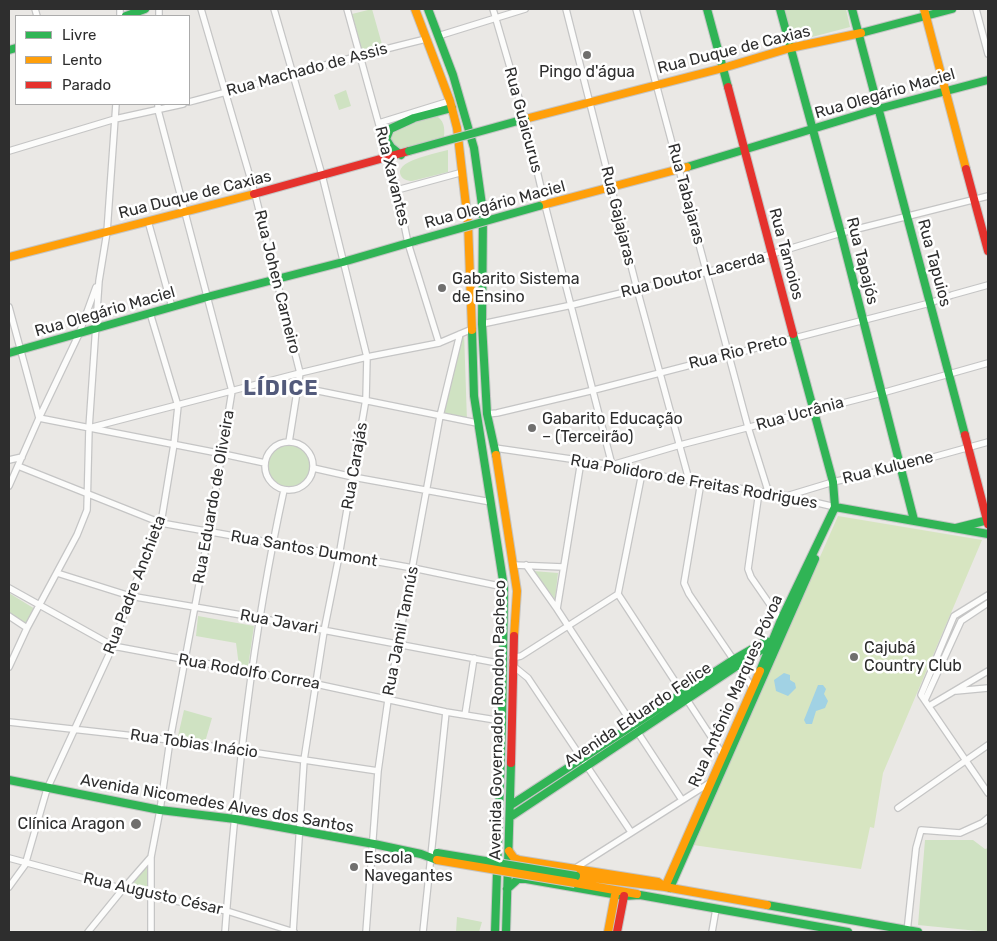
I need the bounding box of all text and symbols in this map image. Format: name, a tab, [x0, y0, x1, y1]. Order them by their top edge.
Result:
legend	[15, 15, 190, 105]
street label: Rua Duque de Caxias	[656, 22, 812, 78]
text: Livre	[62, 26, 96, 44]
street label: Rua Machado de Assis	[224, 39, 390, 101]
marker: Pingo d'água	[581, 49, 593, 61]
text: Lento	[62, 51, 102, 69]
place label: Pingo d'água	[539, 62, 635, 82]
street label: Rua Guaicurus	[500, 65, 546, 175]
street label: Rua Olegário Maciel	[813, 65, 957, 123]
text: Parado	[62, 76, 111, 94]
street label: Rua Xavantes	[370, 124, 414, 228]
street label: Rua Tabajaras	[663, 141, 709, 247]
street label: Rua Gajajaras	[596, 164, 640, 268]
street label: Rua Duque de Caxias	[117, 167, 273, 223]
street label: Rua Olegário Maciel	[422, 177, 568, 233]
street label: Rua Tamoios	[765, 206, 807, 302]
street label: Rua Johen Carneiro	[250, 208, 304, 356]
street label: Rua Tapajós	[842, 215, 882, 307]
street label: Rua Tapuios	[913, 217, 955, 309]
street label: Rua Doutor Lacerda	[619, 248, 767, 302]
place label: Gabarito Sistema de Ensino	[452, 269, 580, 307]
marker: Gabarito Sistema de Ensino	[436, 282, 448, 294]
street label: Rua Olegário Maciel	[33, 283, 177, 341]
street label: Rua Rio Preto	[687, 330, 789, 374]
district label: LÍDICE	[243, 376, 319, 402]
street label: Rua Ucrânia	[754, 393, 846, 435]
street label: Rua Eduardo de Oliveira	[189, 409, 239, 585]
place label: Gabarito Educação – (Terceirão)	[542, 409, 683, 447]
street label: Rua Carajás	[338, 421, 372, 511]
marker: Gabarito Educação – (Terceirão)	[526, 422, 538, 434]
street label: Rua Kuluene	[841, 447, 935, 489]
street label: Rua Polidoro de Freitas Rodrigues	[569, 451, 819, 513]
street label: Rua Padre Anchieta	[100, 513, 170, 657]
street label: Rua Santos Dumont	[229, 527, 379, 571]
street label: Rua Jamil Tannús	[379, 565, 423, 697]
street label: Avenida Governador Rondon Pacheco	[486, 580, 510, 860]
street label: Rua Antônio Marques Póvoa	[685, 592, 787, 790]
street label: Rua Javari	[238, 606, 320, 638]
place label: Cajubá Country Club	[864, 638, 962, 676]
street label: Rua Rodolfo Correa	[177, 650, 321, 694]
marker: Cajubá Country Club	[848, 651, 860, 663]
street label: Avenida Eduardo Felice	[561, 659, 715, 771]
street label: Rua Tobias Inácio	[129, 726, 259, 762]
street label: Avenida Nicomedes Alves dos Santos	[79, 770, 355, 838]
place label: Clínica Aragon	[17, 814, 125, 834]
marker: Clínica Aragon	[129, 817, 143, 831]
place label: Escola Navegantes	[364, 848, 453, 886]
marker: Escola Navegantes	[348, 861, 360, 873]
street label: Rua Augusto César	[81, 869, 225, 919]

